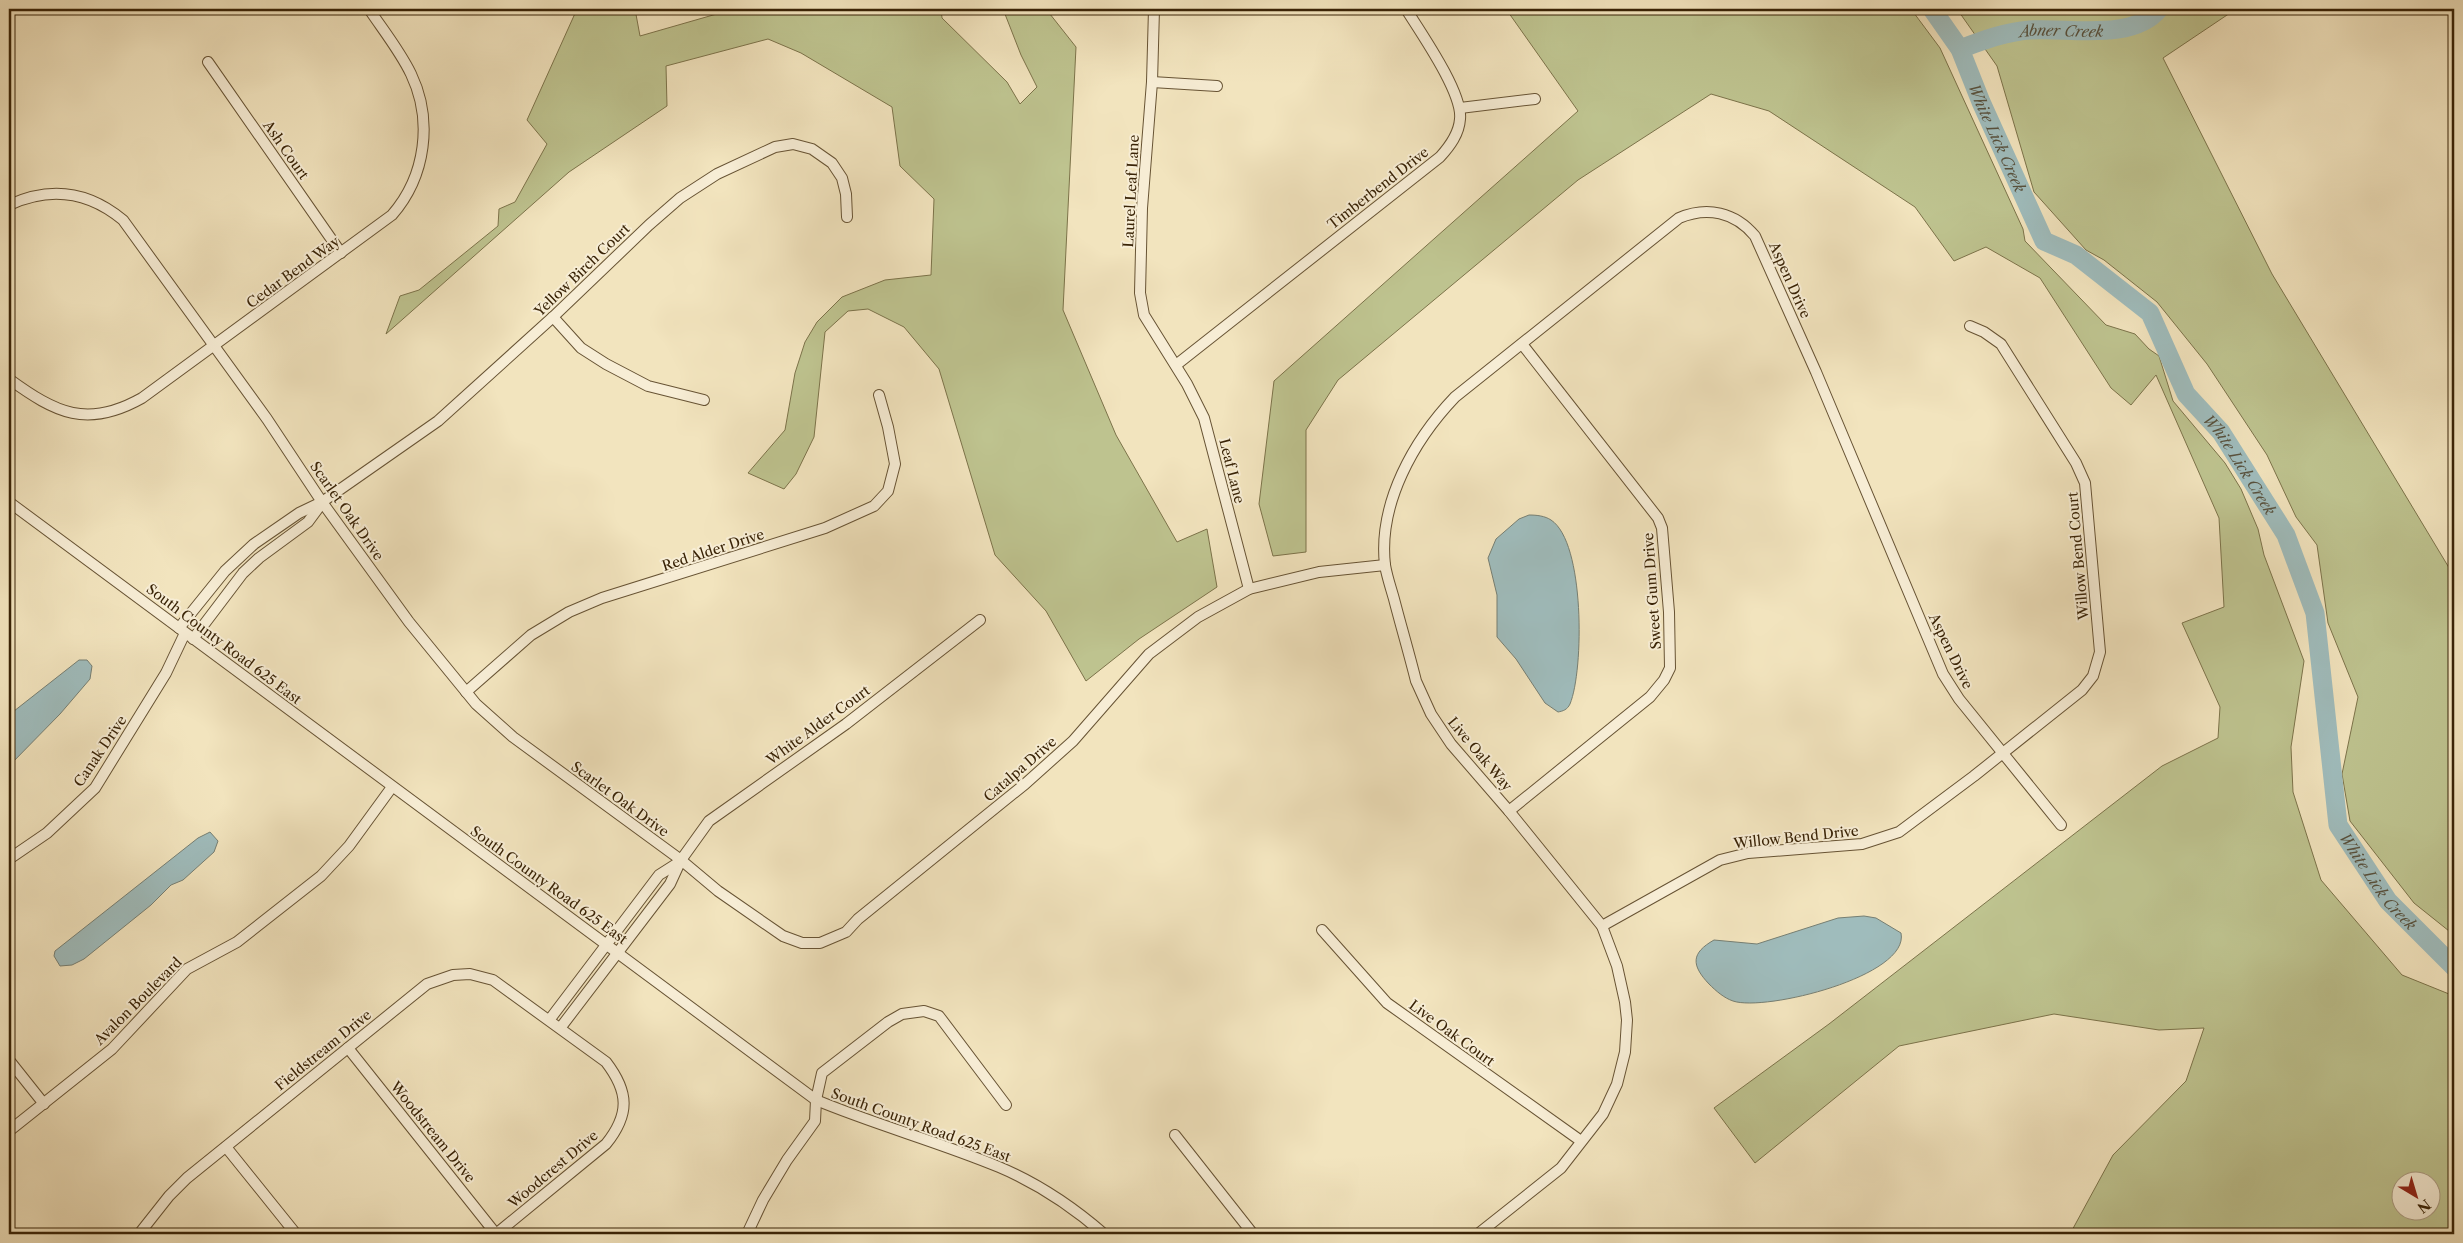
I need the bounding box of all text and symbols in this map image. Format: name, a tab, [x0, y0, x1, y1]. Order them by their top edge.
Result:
water label: Abner Creek	[2016, 20, 2104, 41]
water label: White Lick Creek	[1965, 80, 2030, 195]
street label: Ash Court	[259, 116, 313, 183]
street label: Laurel Leaf Lane	[1119, 134, 1143, 248]
street label: Timberbend Drive	[1324, 143, 1432, 233]
street label: Yellow Birch Court	[530, 220, 634, 321]
street label: Cedar Bend Way	[243, 232, 343, 312]
street label: Aspen Drive	[1765, 238, 1815, 321]
water label: White Lick Creek	[2199, 410, 2280, 518]
street label: Leaf Lane	[1215, 437, 1249, 505]
street label: Scarlet Oak Drive	[306, 458, 388, 564]
street label: Willow Bend Court	[2063, 491, 2093, 622]
street label: Red Alder Drive	[660, 525, 766, 575]
street label: Sweet Gum Drive	[1639, 532, 1665, 650]
street label: South County Road 625 East	[143, 580, 305, 708]
street label: Aspen Drive	[1925, 609, 1977, 692]
street label: White Alder Court	[762, 681, 873, 769]
street label: Canak Drive	[70, 712, 131, 790]
street label: Live Oak Way	[1444, 713, 1516, 795]
street label: Catalpa Drive	[980, 732, 1060, 806]
street label: Scarlet Oak Drive	[568, 757, 673, 841]
street label: Willow Bend Drive	[1731, 821, 1860, 853]
street label: South County Road 625 East	[467, 822, 631, 948]
water label: White Lick Creek	[2336, 828, 2421, 934]
street label: Avalon Boulevard	[90, 953, 186, 1049]
street label: Live Oak Court	[1406, 996, 1498, 1070]
street label: Fieldstream Drive	[271, 1005, 375, 1094]
street label: Woodstream Drive	[386, 1077, 479, 1186]
street label: South County Road 625 East	[829, 1084, 1013, 1166]
street label: Woodcrest Drive	[504, 1126, 602, 1212]
north arrow	[2390, 1170, 2440, 1220]
text: N	[2414, 1195, 2434, 1217]

